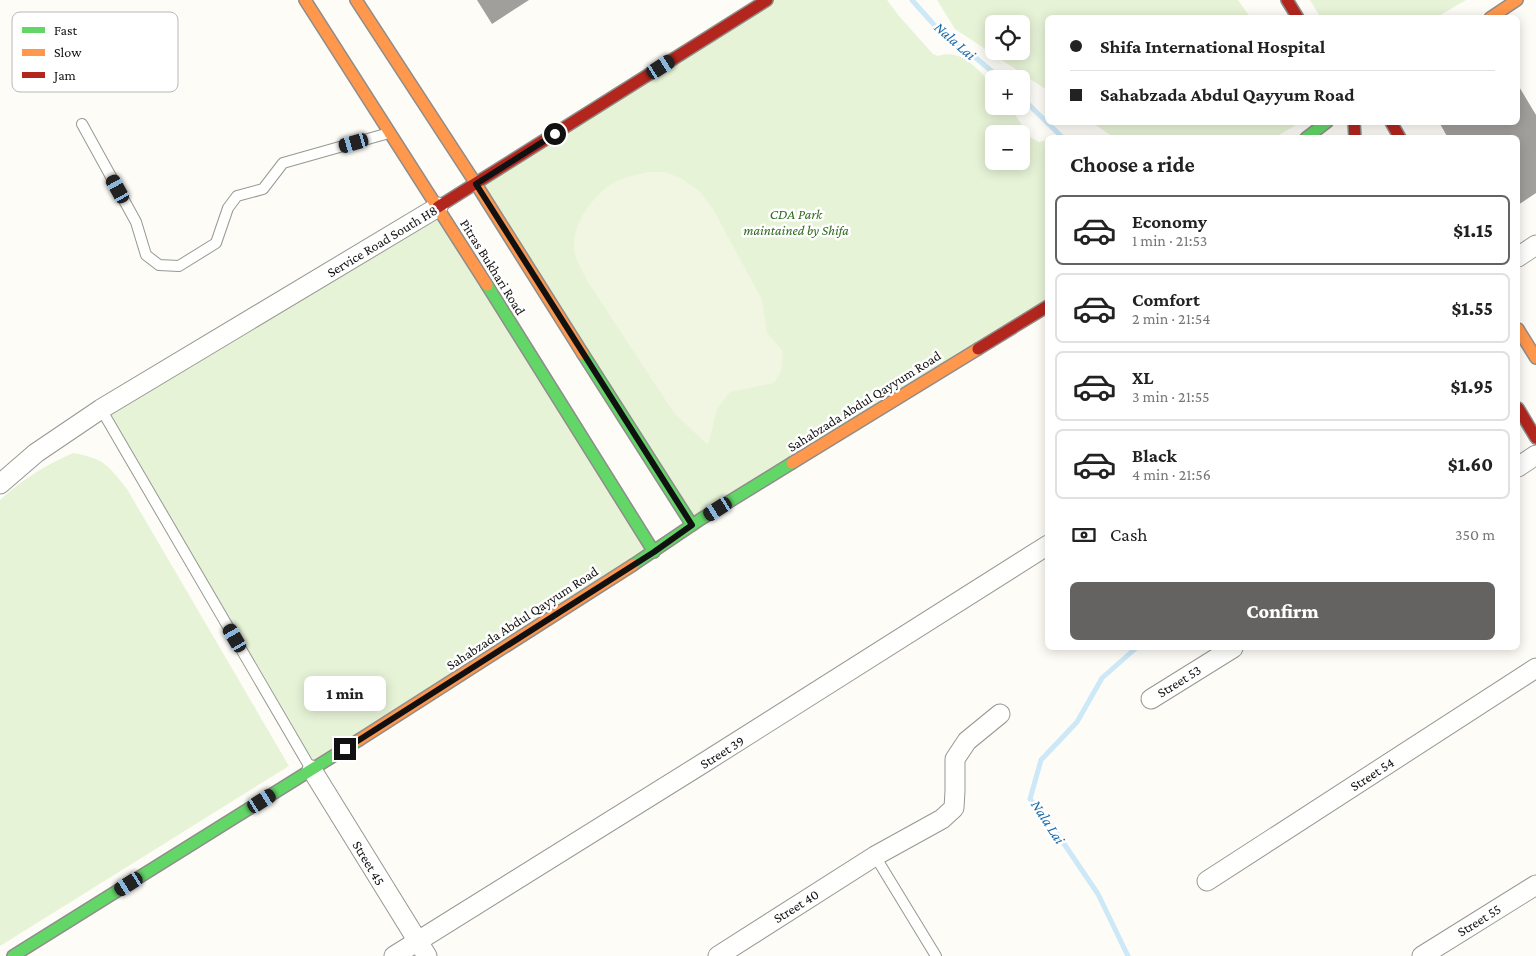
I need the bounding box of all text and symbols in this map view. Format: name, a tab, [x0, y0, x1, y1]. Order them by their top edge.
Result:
legend	[12, 12, 178, 92]
map controls	[985, 15, 1030, 170]
button: locate	[985, 15, 1030, 60]
water label: Nala Lai	[931, 19, 979, 64]
text: Fast	[54, 22, 78, 38]
text: Shifa International Hospital	[1100, 36, 1325, 57]
text: Slow	[54, 44, 82, 60]
car	[644, 53, 677, 81]
text: Jam	[52, 67, 76, 83]
button: +	[985, 70, 1030, 115]
text: Sahabzada Abdul Qayyum Road	[1100, 84, 1355, 105]
route start	[544, 123, 566, 145]
button: −	[985, 125, 1030, 170]
car	[337, 132, 370, 154]
text: Choose a ride	[1070, 152, 1195, 177]
car	[104, 172, 131, 206]
street label: Service Road South H8	[324, 202, 440, 280]
park label: CDA Park maintained by Shifa	[743, 206, 849, 238]
icon: car	[1072, 208, 1117, 253]
text: Economy	[1132, 211, 1207, 232]
street label: Pitras Bukhari Road	[457, 216, 529, 318]
text: $1.15	[1453, 220, 1493, 241]
text: 1 min · 21:53	[1132, 232, 1207, 249]
icon: car	[1072, 286, 1117, 331]
text: Comfort	[1132, 289, 1200, 310]
text: $1.55	[1452, 298, 1493, 319]
text: 2 min · 21:54	[1132, 310, 1210, 327]
street label: Sahabzada Abdul Qayyum Road	[784, 347, 944, 455]
icon: car	[1072, 364, 1117, 409]
text: XL	[1132, 367, 1154, 388]
text: $1.95	[1451, 376, 1493, 397]
text: 3 min · 21:55	[1132, 388, 1210, 405]
icon: car	[1072, 442, 1117, 487]
text: Black	[1132, 445, 1177, 466]
text: $1.60	[1448, 454, 1493, 475]
text: 4 min · 21:56	[1132, 466, 1211, 483]
car	[701, 495, 734, 523]
icon: cash	[1070, 521, 1098, 549]
text: Cash	[1110, 524, 1148, 545]
text: 350 m	[1455, 526, 1495, 543]
street label: Sahabzada Abdul Qayyum Road	[443, 563, 601, 673]
button: Confirm	[1070, 582, 1495, 640]
car	[221, 621, 248, 655]
street label: Street 53	[1154, 661, 1204, 701]
callout: 1 min	[304, 676, 386, 712]
text: 1 min	[326, 685, 364, 702]
street label: Street 39	[697, 732, 747, 772]
route end	[334, 738, 356, 760]
street label: Street 54	[1347, 754, 1397, 794]
car	[245, 787, 278, 815]
water label: Nala Lai	[1028, 797, 1069, 848]
street label: Street 45	[349, 838, 389, 888]
car	[112, 870, 145, 898]
street label: Street 40	[770, 886, 822, 926]
street label: Street 55	[1454, 900, 1504, 940]

